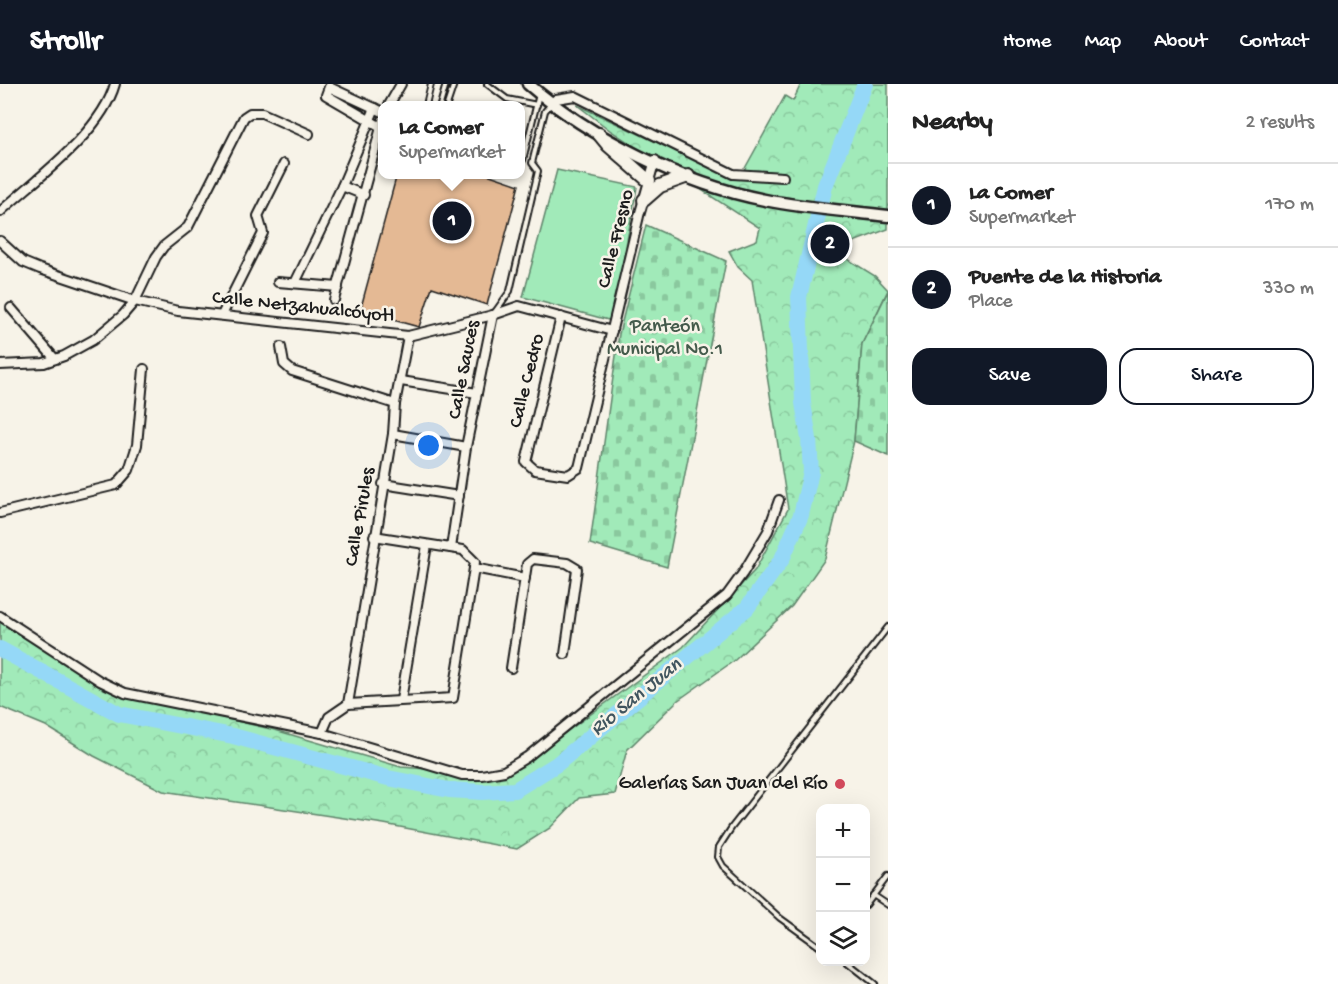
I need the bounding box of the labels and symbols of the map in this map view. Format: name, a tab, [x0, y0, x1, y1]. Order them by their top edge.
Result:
street label: Calle Fresno	[594, 187, 640, 291]
pin: 1	[432, 198, 472, 244]
pin: 2	[810, 222, 850, 266]
street label: Calle Netzahualcóyotl	[211, 287, 395, 329]
park label: Panteón Municipal No.1	[607, 316, 723, 362]
street label: Calle Sauces	[444, 318, 486, 421]
street label: Calle Cedro	[505, 332, 551, 430]
your location	[414, 431, 443, 460]
street label: Calle Pirules	[341, 465, 381, 568]
water label: Rio San Juan	[586, 653, 689, 742]
place label: Galerías San Juan del Río	[619, 773, 828, 796]
marker: Galerías San Juan del Río	[833, 777, 847, 791]

